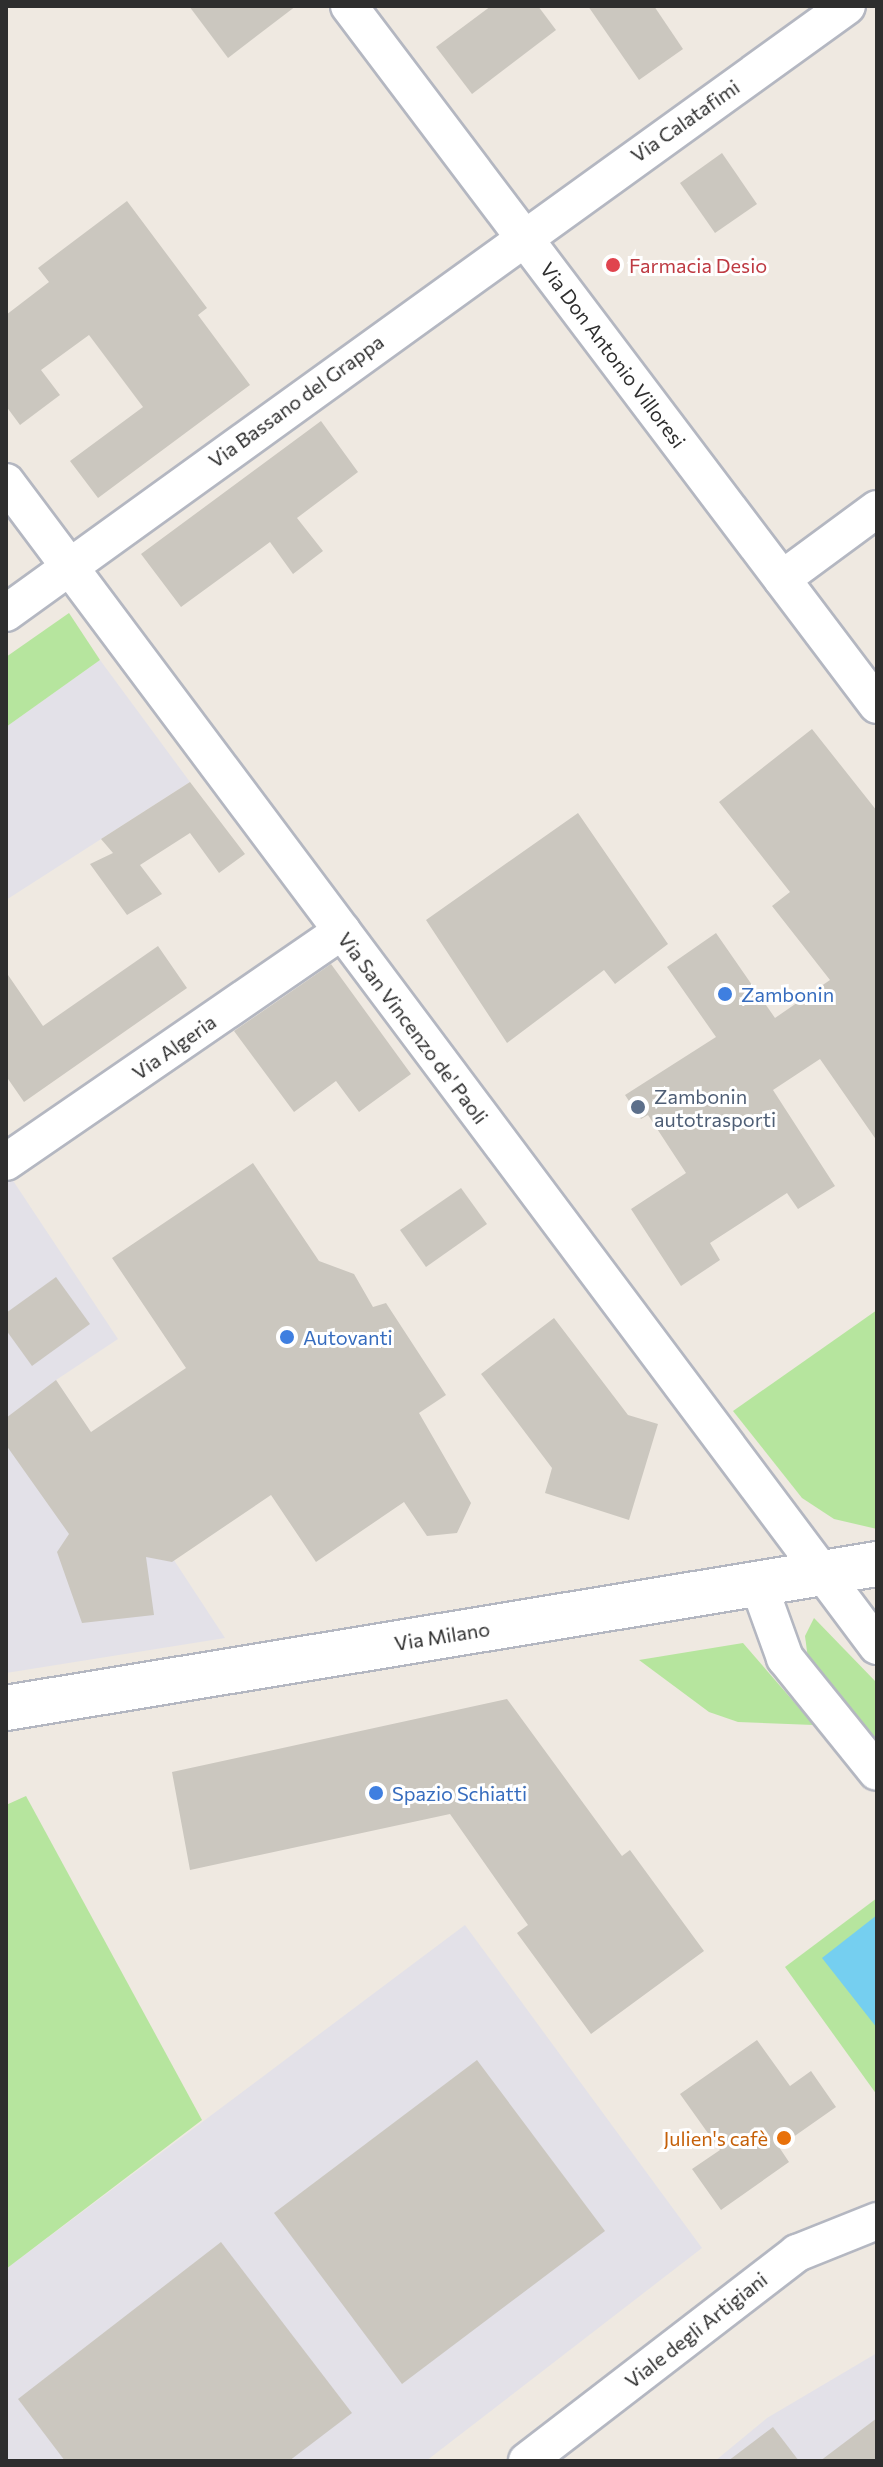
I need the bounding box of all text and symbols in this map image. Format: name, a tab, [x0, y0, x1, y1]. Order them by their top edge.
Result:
street label: Via Calatafimi	[626, 75, 744, 167]
place label: Farmacia Desio	[629, 253, 767, 277]
marker: Farmacia Desio	[604, 256, 622, 274]
street label: Via Don Antonio Villoresi	[535, 257, 691, 453]
street label: Via Bassano del Grappa	[204, 329, 388, 473]
street label: Via San Vincenzo de' Paoli	[333, 927, 493, 1129]
place label: Zambonin	[741, 982, 834, 1006]
marker: Zambonin	[716, 985, 734, 1003]
street label: Via Algeria	[127, 1009, 221, 1085]
place label: Zambonin autotrasporti	[654, 1084, 776, 1131]
marker: Zambonin autotrasporti	[629, 1098, 647, 1116]
place label: Autovanti	[303, 1325, 393, 1349]
marker: Autovanti	[278, 1328, 296, 1346]
street label: Via Milano	[393, 1617, 491, 1655]
place label: Spazio Schiatti	[392, 1781, 527, 1805]
marker: Spazio Schiatti	[367, 1784, 385, 1802]
place label: Julien's cafè	[664, 2126, 768, 2150]
marker: Julien's cafè	[775, 2129, 793, 2147]
street label: Viale degli Artigiani	[620, 2267, 772, 2393]

